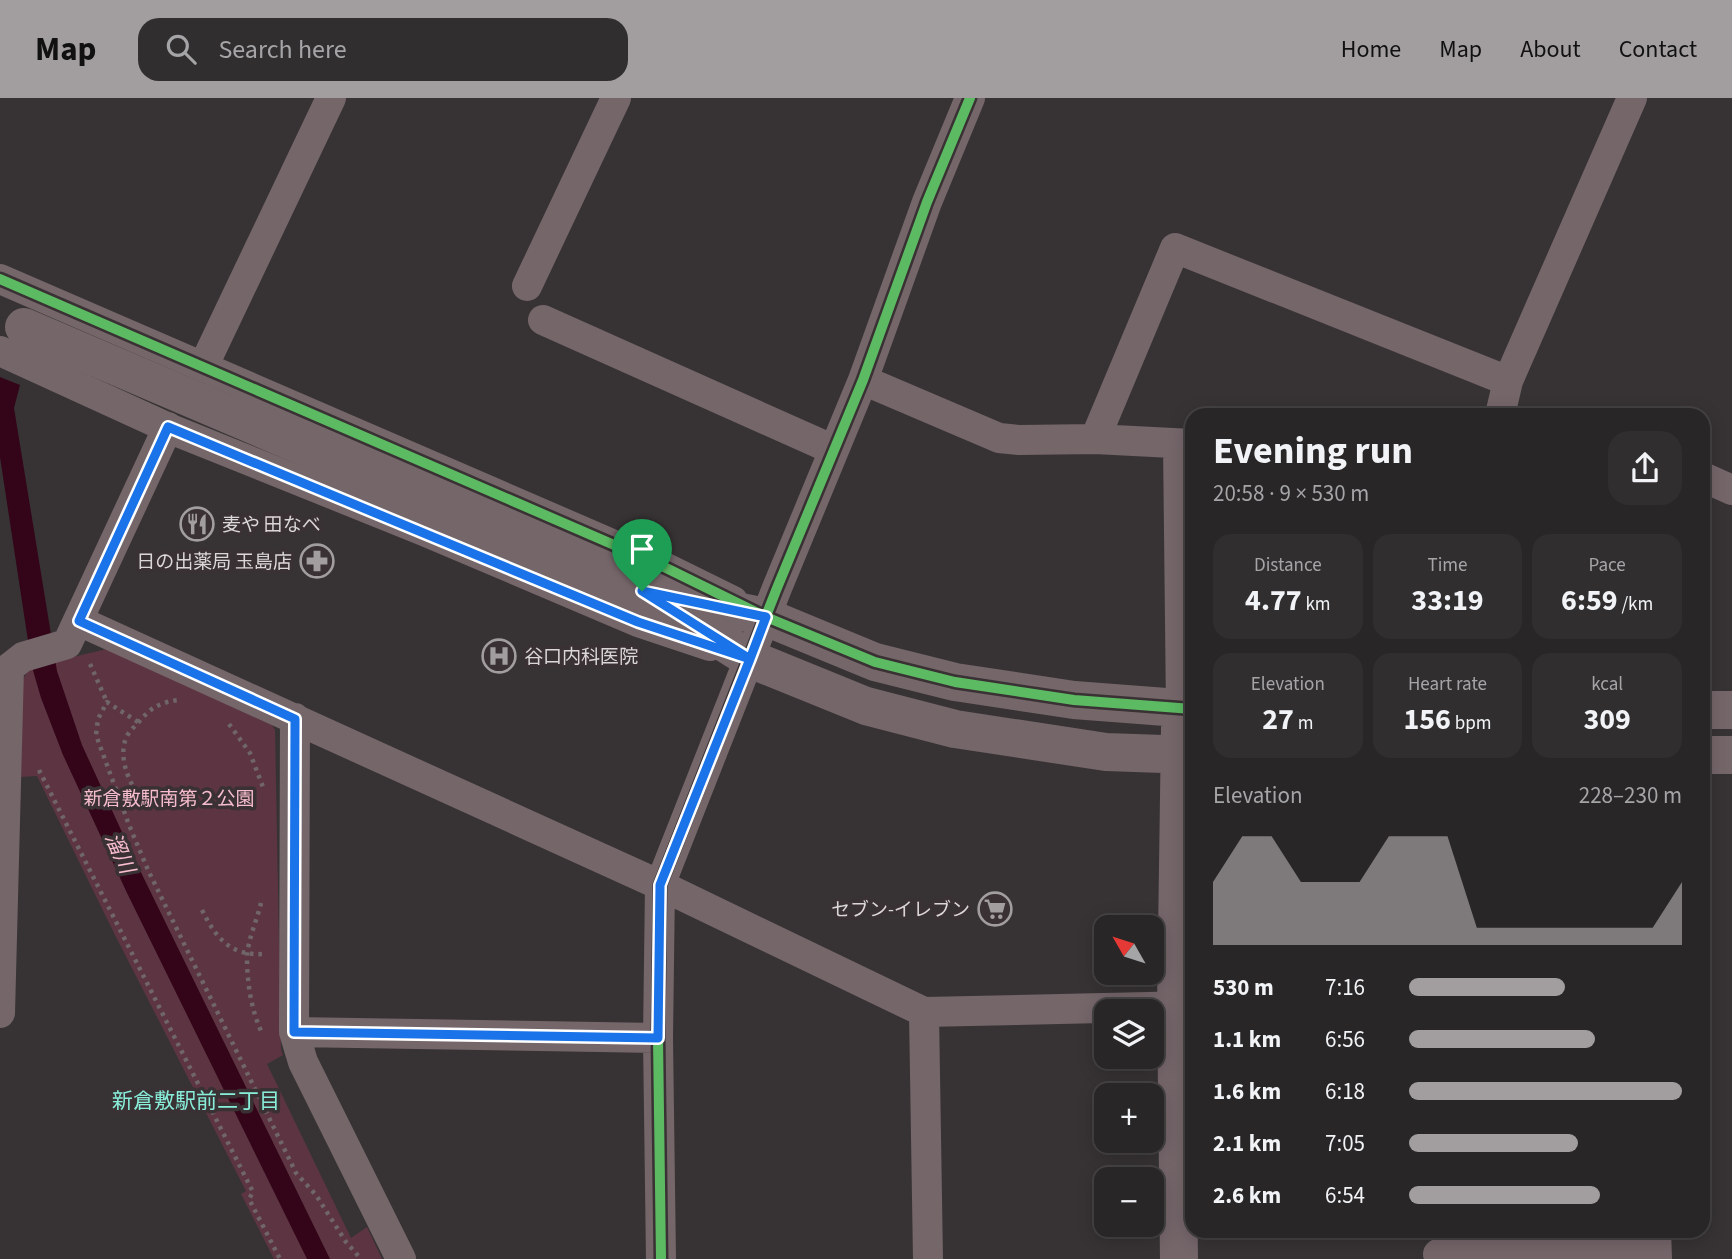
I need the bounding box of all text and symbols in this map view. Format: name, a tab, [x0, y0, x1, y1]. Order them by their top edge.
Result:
search box	[138, 18, 628, 81]
text: Map	[35, 26, 96, 73]
icon: search	[162, 30, 200, 68]
text: Search here	[218, 31, 347, 68]
text: Home	[1341, 32, 1401, 67]
text: Map	[1439, 32, 1482, 67]
text: About	[1520, 32, 1581, 67]
text: Contact	[1619, 32, 1697, 67]
text: Evening run	[1213, 424, 1413, 478]
button: share	[1608, 431, 1682, 505]
text: 20:58 · 9 × 530 m	[1213, 477, 1369, 510]
restaurant icon: 麦や 田なべ	[178, 505, 216, 543]
place label: 麦や 田なべ	[222, 512, 321, 539]
pin	[612, 519, 672, 591]
icon: arrive	[623, 530, 661, 568]
pharmacy icon: 日の出薬局 玉島店	[298, 542, 336, 580]
place label: 日の出薬局 玉島店	[136, 549, 292, 576]
text: Distance	[1254, 552, 1322, 579]
text: Time	[1427, 552, 1468, 579]
text: Pace	[1589, 552, 1626, 579]
text: 4.77	[1245, 579, 1302, 622]
text: 33:19	[1411, 579, 1484, 622]
text: 6:59	[1561, 579, 1618, 622]
text: km	[1302, 591, 1331, 618]
text: /km	[1618, 591, 1653, 618]
hospital icon: 谷口内科医院	[480, 637, 518, 675]
place label: 谷口内科医院	[524, 644, 638, 671]
text: Elevation	[1251, 671, 1325, 698]
text: Heart rate	[1408, 671, 1487, 698]
text: kcal	[1591, 671, 1623, 698]
text: 27	[1262, 698, 1294, 741]
text: 156	[1403, 698, 1451, 741]
text: 309	[1583, 698, 1631, 741]
text: m	[1294, 710, 1313, 737]
text: bpm	[1451, 710, 1492, 737]
text: Elevation	[1213, 779, 1303, 812]
text: 228–230 m	[1579, 779, 1682, 812]
park label: 新倉敷駅南第２公園	[83, 786, 255, 813]
water label: 溜川	[98, 828, 143, 880]
supermarket icon: セブン-イレブン	[976, 890, 1014, 928]
place label: セブン-イレブン	[831, 897, 970, 924]
north arrow	[1094, 915, 1164, 985]
map controls	[1094, 915, 1164, 1237]
text: 530 m	[1213, 971, 1274, 1004]
text: 7:16	[1325, 971, 1365, 1004]
button: layers	[1094, 999, 1164, 1069]
text: 1.1 km	[1213, 1023, 1281, 1056]
text: 6:56	[1325, 1023, 1365, 1056]
text: 1.6 km	[1213, 1075, 1281, 1108]
text: 6:18	[1325, 1075, 1365, 1108]
button: +	[1094, 1083, 1164, 1153]
district label: 新倉敷駅前二丁目	[112, 1086, 280, 1116]
text: 2.1 km	[1213, 1127, 1281, 1160]
text: 7:05	[1325, 1127, 1365, 1160]
button: −	[1094, 1167, 1164, 1237]
text: 2.6 km	[1213, 1179, 1281, 1212]
text: 6:54	[1325, 1179, 1365, 1212]

